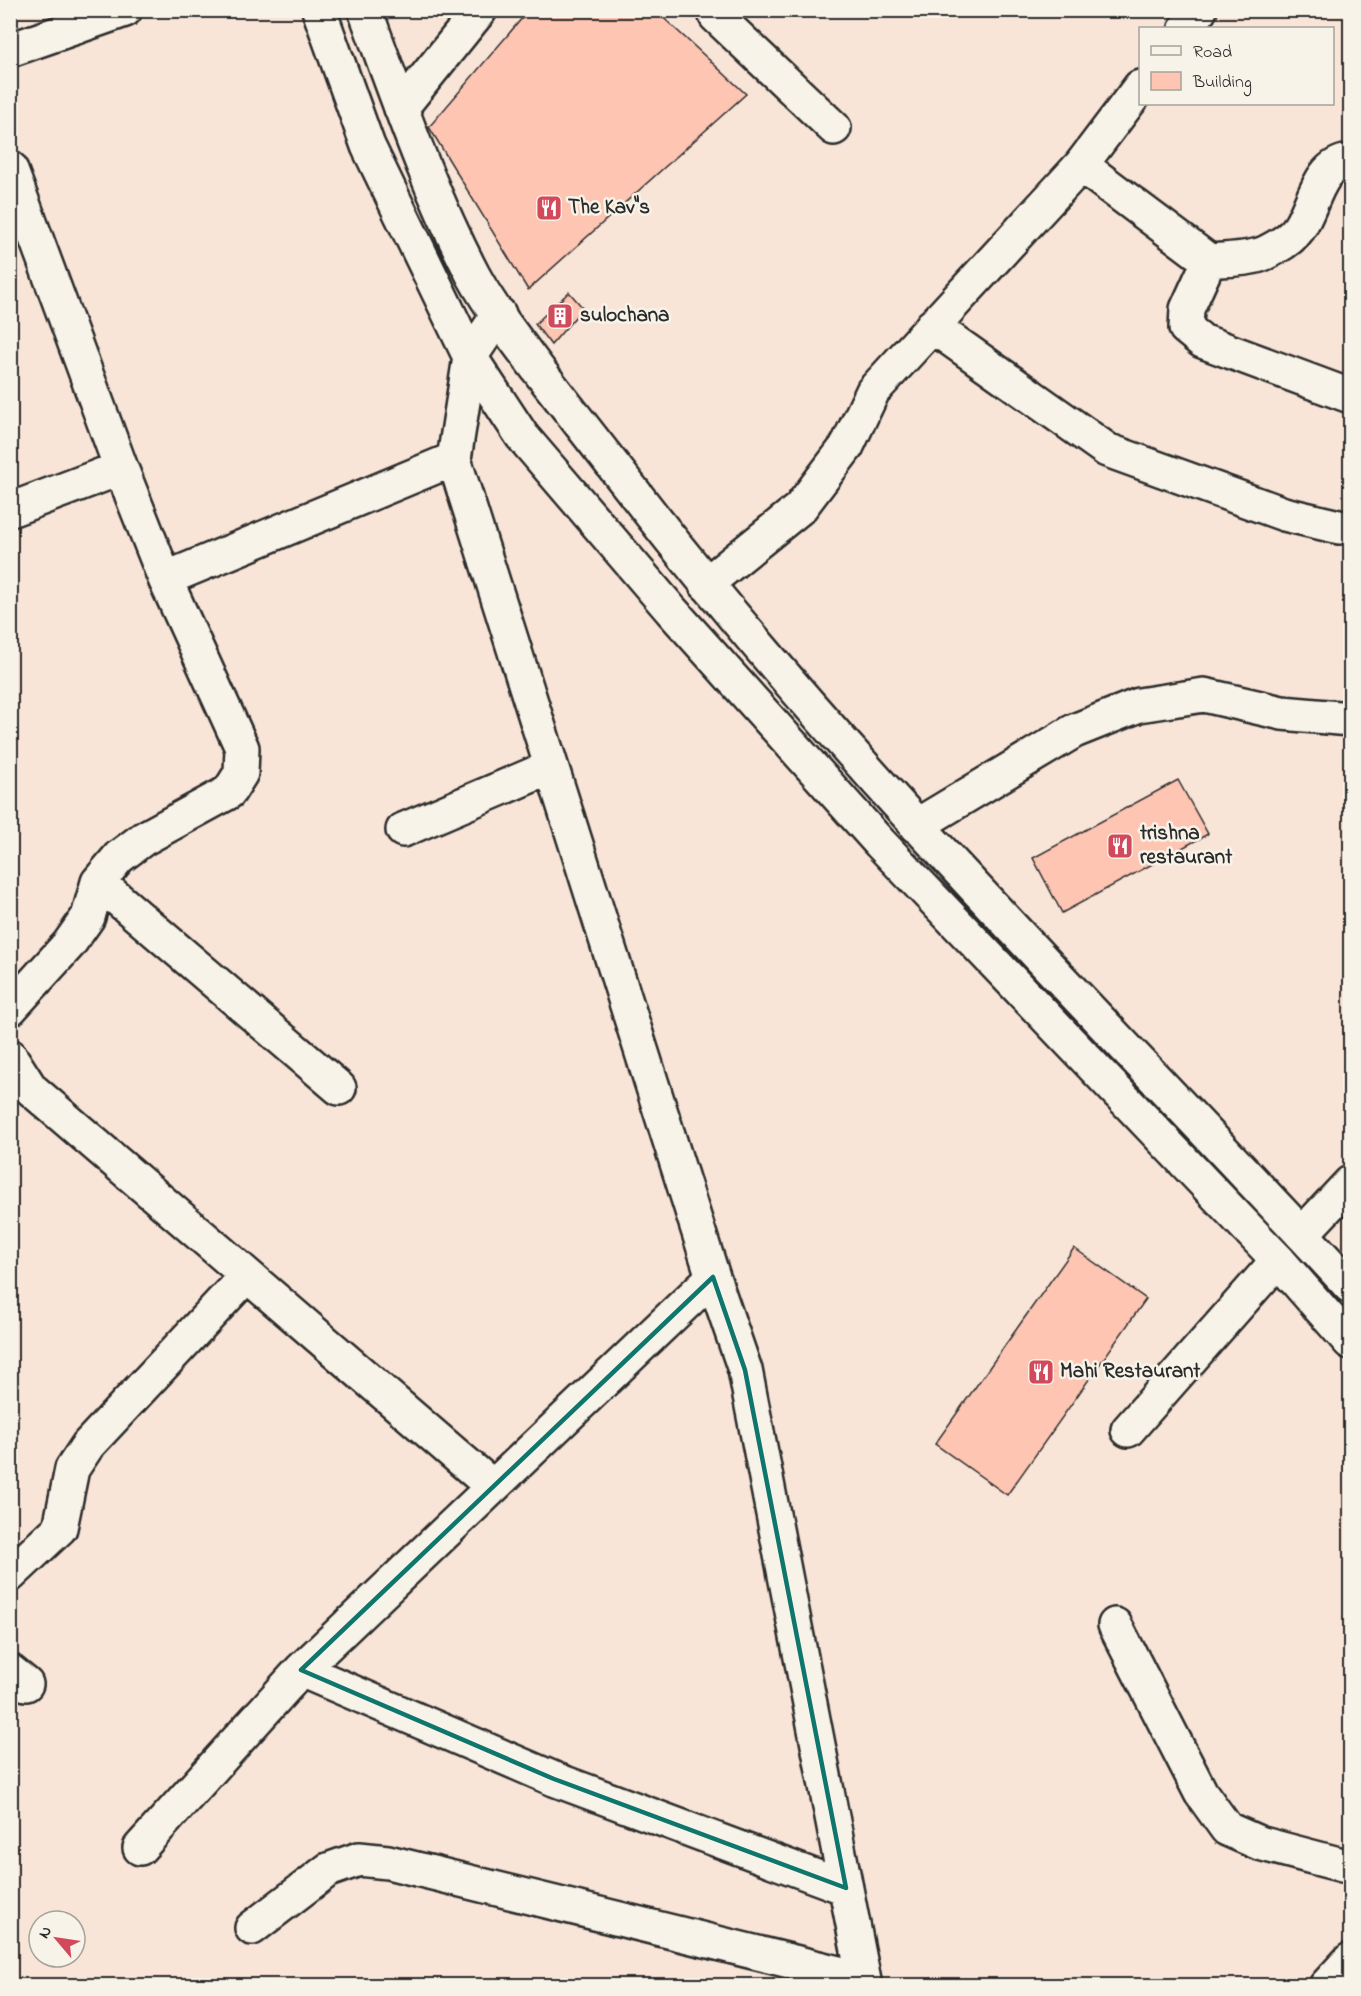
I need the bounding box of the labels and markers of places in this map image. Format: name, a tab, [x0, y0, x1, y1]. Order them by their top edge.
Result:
restaurant icon: The Kav"s	[534, 193, 564, 223]
place label: The Kav"s	[568, 193, 650, 223]
building icon: sulochana	[545, 301, 575, 331]
place label: sulochana	[580, 301, 669, 331]
place label: trishna restaurant	[1139, 819, 1233, 873]
restaurant icon: trishna restaurant	[1105, 831, 1135, 861]
restaurant icon: Mahi Restaurant	[1026, 1357, 1056, 1387]
place label: Mahi Restaurant	[1060, 1357, 1201, 1387]

